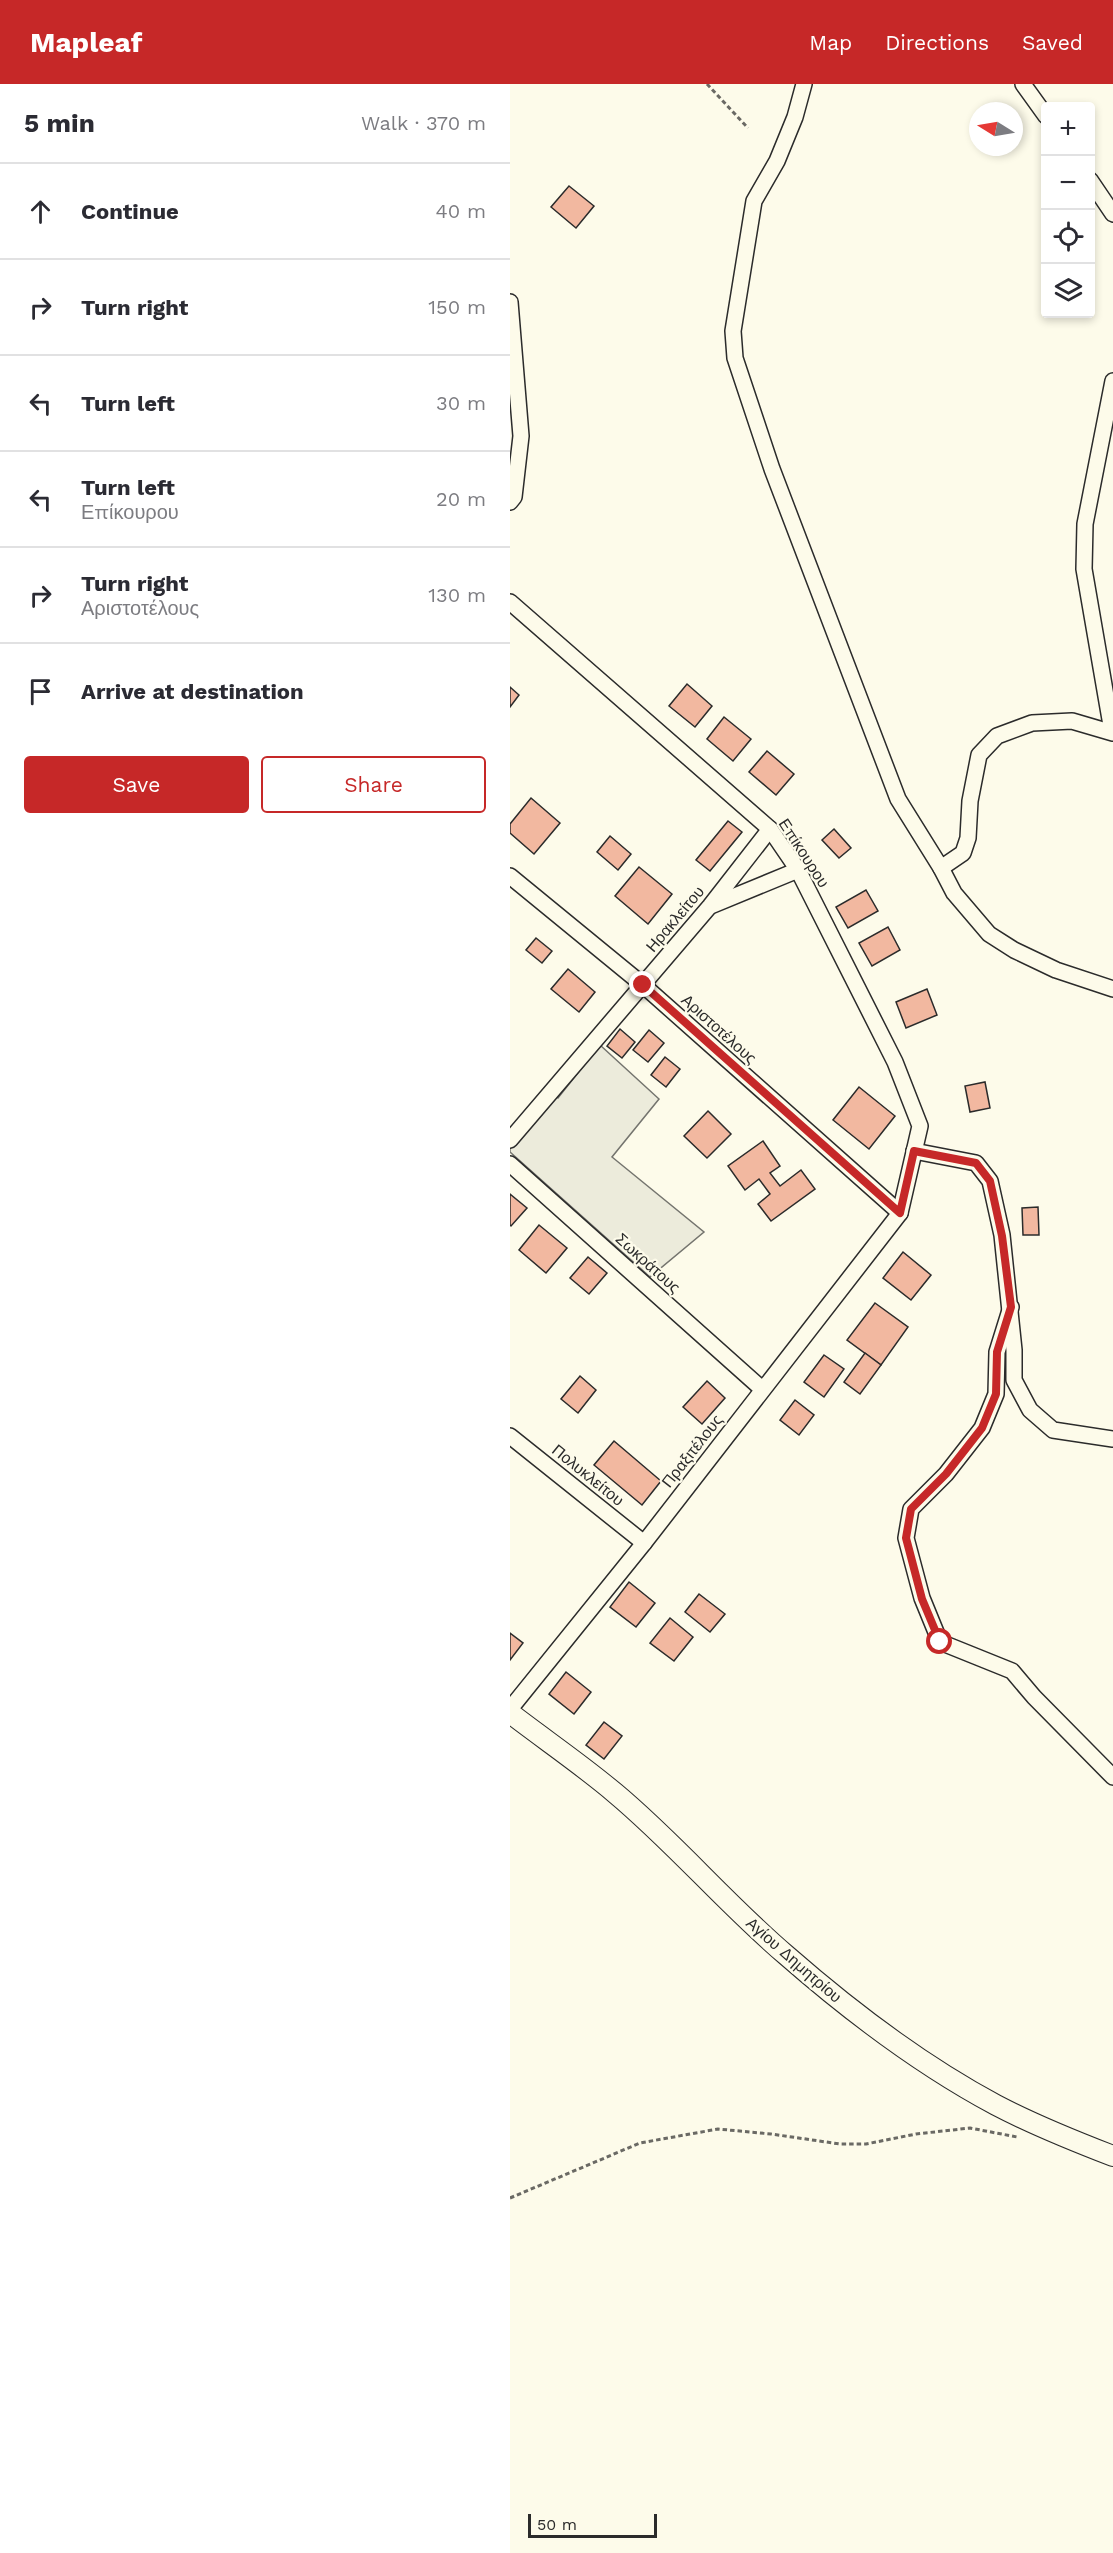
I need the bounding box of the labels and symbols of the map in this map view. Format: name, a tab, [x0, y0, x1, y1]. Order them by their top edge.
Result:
north arrow	[969, 102, 1023, 156]
street label: Επίκουρου	[775, 815, 833, 891]
street label: Ηρακλείτου	[642, 882, 708, 956]
route end	[629, 971, 655, 997]
street label: Αριστοτέλους	[678, 990, 761, 1068]
street label: Σωκράτους	[612, 1229, 684, 1297]
street label: Πραξιτέλους	[658, 1411, 727, 1491]
street label: Πολυκλείτου	[548, 1440, 628, 1510]
route start	[926, 1628, 952, 1654]
street label: Αγίου Δημητρίου	[742, 1913, 846, 2007]
scale bar	[528, 2511, 657, 2538]

